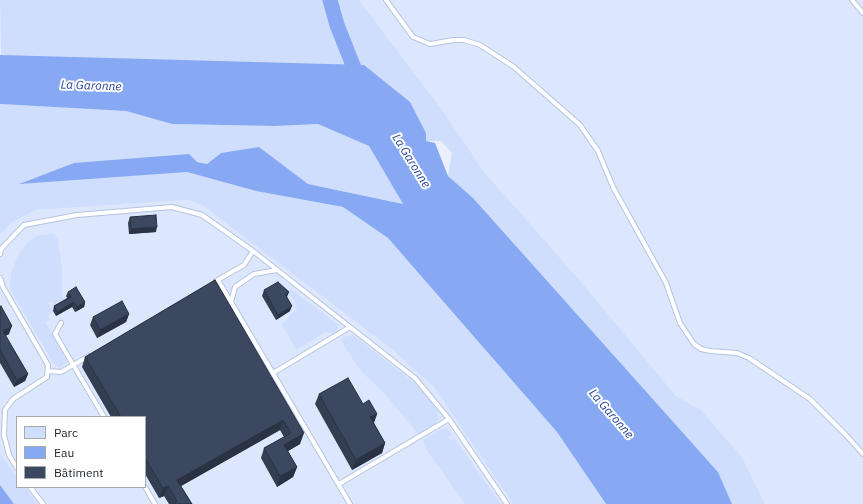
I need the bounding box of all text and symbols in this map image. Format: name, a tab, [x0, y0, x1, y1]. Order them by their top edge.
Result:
water label: La Garonne	[60, 78, 122, 94]
water label: La Garonne	[389, 131, 433, 191]
water label: La Garonne	[586, 386, 636, 442]
legend	[16, 416, 146, 488]
text: Parc	[54, 425, 78, 440]
text: Eau	[54, 445, 74, 460]
text: Bâtiment	[54, 465, 104, 480]

